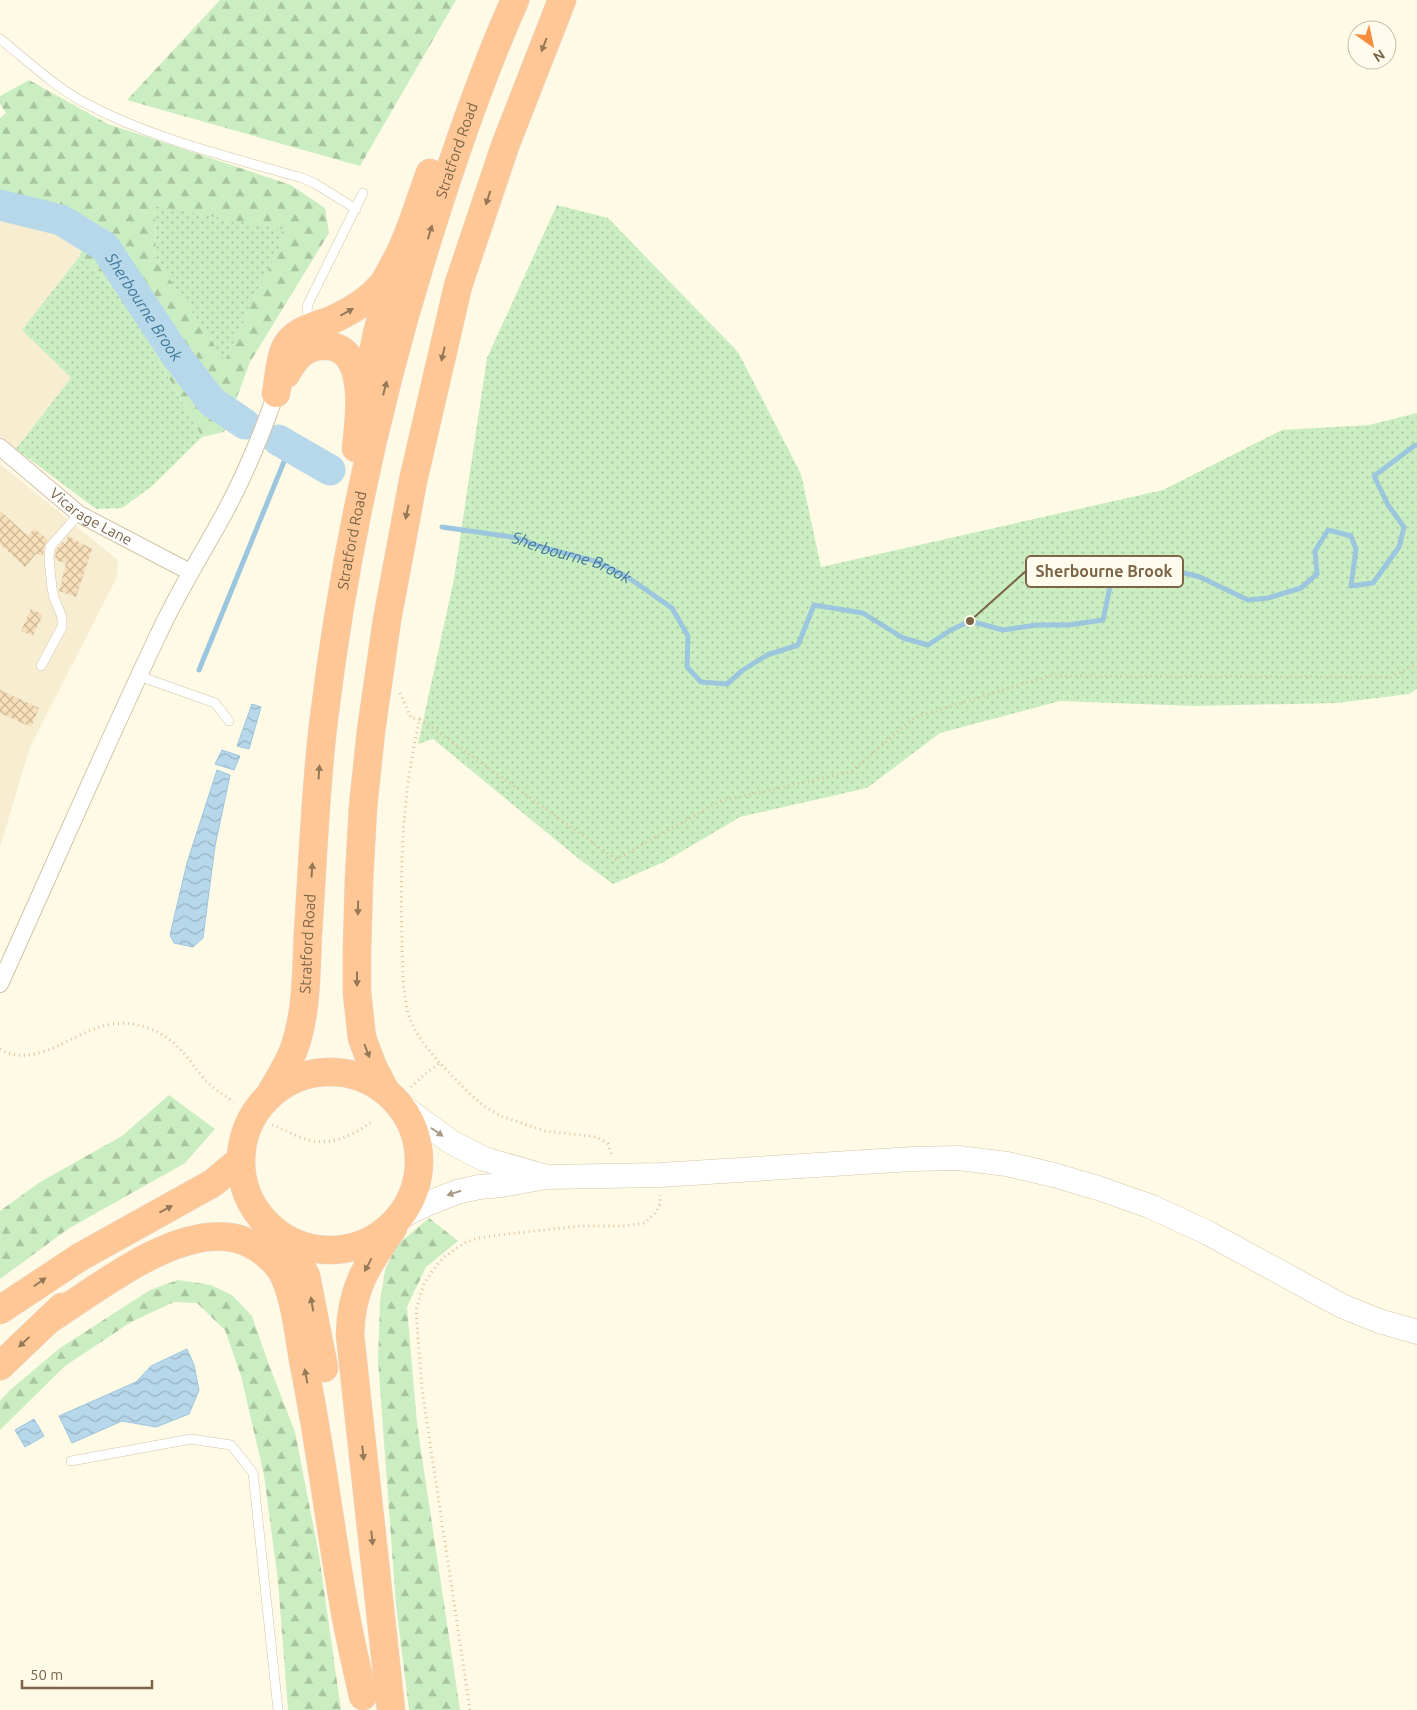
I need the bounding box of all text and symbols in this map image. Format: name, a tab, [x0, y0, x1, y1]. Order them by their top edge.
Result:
north arrow	[1347, 20, 1397, 70]
one-way arrow	[540, 38, 548, 53]
text: N	[1370, 46, 1388, 65]
street label: Stratford Road	[432, 100, 481, 201]
one-way arrow	[483, 190, 491, 205]
one-way arrow	[426, 224, 434, 239]
water label: Sherbourne Brook	[102, 249, 187, 365]
one-way arrow	[339, 308, 354, 316]
one-way arrow	[439, 346, 447, 361]
one-way arrow	[382, 380, 390, 395]
street label: Vicarage Lane	[47, 484, 135, 548]
street label: Stratford Road	[334, 490, 369, 591]
one-way arrow	[402, 504, 410, 520]
water label: Sherbourne Brook	[510, 528, 635, 587]
callout: Sherbourne Brook	[1026, 556, 1183, 587]
text: Sherbourne Brook	[1035, 562, 1173, 580]
one-way arrow	[316, 763, 324, 779]
one-way arrow	[309, 862, 317, 878]
street label: Stratford Road	[296, 893, 318, 994]
one-way arrow	[354, 900, 362, 916]
one-way arrow	[353, 971, 361, 987]
one-way arrow	[363, 1044, 371, 1058]
one-way arrow	[430, 1127, 444, 1137]
one-way arrow	[447, 1190, 462, 1198]
one-way arrow	[158, 1205, 173, 1213]
one-way arrow	[364, 1258, 372, 1272]
one-way arrow	[34, 1277, 47, 1287]
one-way arrow	[308, 1295, 316, 1311]
one-way arrow	[19, 1336, 31, 1348]
one-way arrow	[302, 1367, 310, 1383]
one-way arrow	[359, 1446, 367, 1462]
one-way arrow	[368, 1531, 376, 1547]
scale bar	[22, 1658, 152, 1690]
text: 50 m	[30, 1666, 63, 1683]

